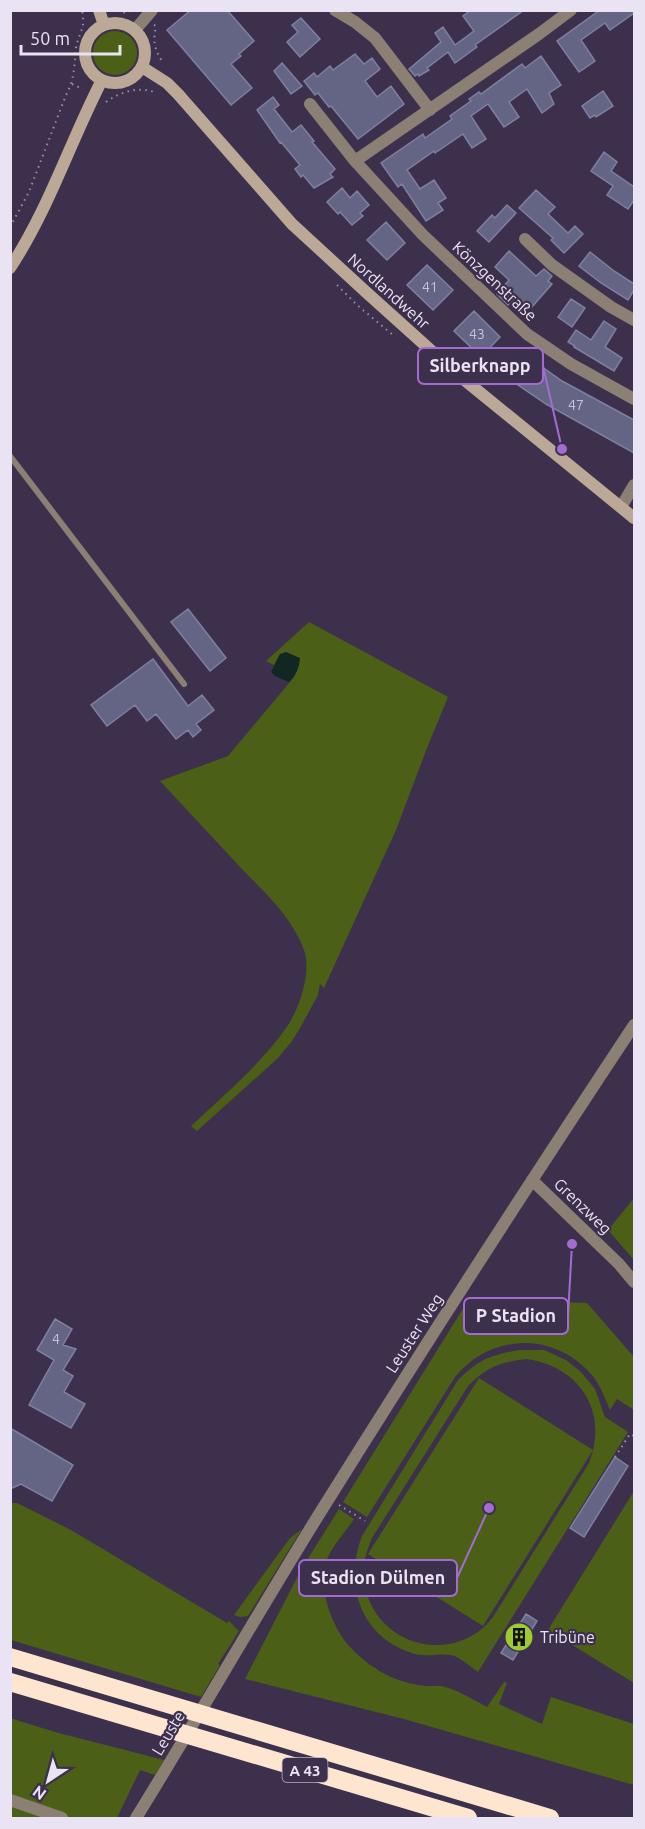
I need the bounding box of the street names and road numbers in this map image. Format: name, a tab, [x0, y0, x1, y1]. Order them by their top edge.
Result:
street label: Könzgenstraße	[449, 237, 541, 325]
street label: Nordlandwehr	[344, 250, 434, 332]
street label: Grenzweg	[551, 1174, 615, 1238]
street label: Leuster Weg	[382, 1290, 446, 1376]
street label: Leuste	[148, 1708, 188, 1758]
road number: A 43	[282, 1758, 328, 1782]

